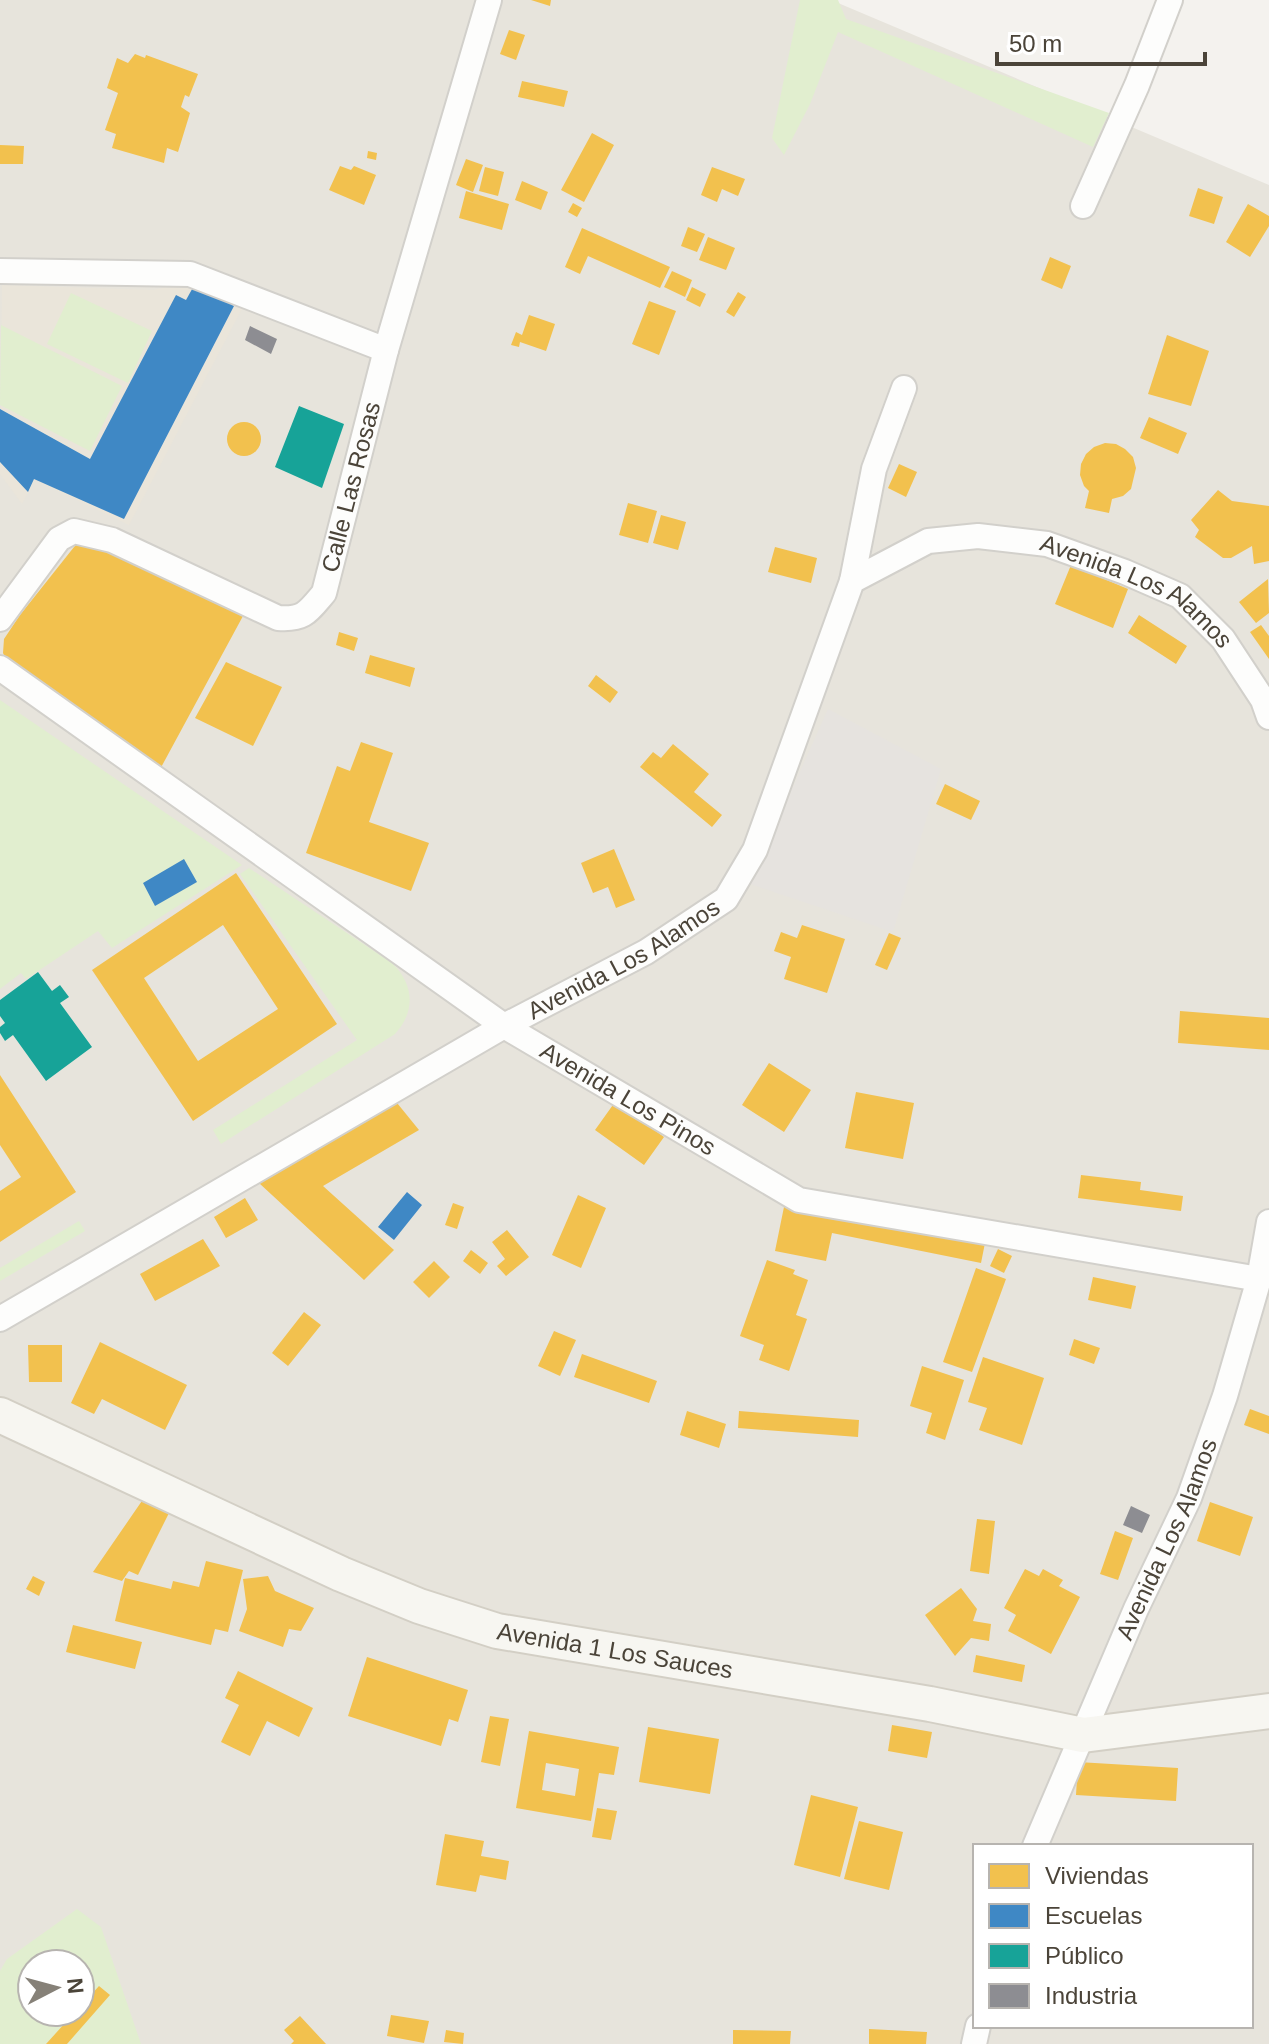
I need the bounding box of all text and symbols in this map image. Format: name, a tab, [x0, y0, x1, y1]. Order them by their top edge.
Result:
scale bar	[997, 16, 1205, 66]
text: 50 m	[1009, 30, 1062, 57]
street label: Calle Las Rosas	[316, 399, 385, 575]
street label: Avenida Los Alamos	[1037, 529, 1239, 652]
street label: Avenida Los Alamos	[523, 893, 724, 1024]
street label: Avenida Los Pinos	[536, 1037, 720, 1161]
street label: Avenida Los Alamos	[1110, 1435, 1222, 1644]
street label: Avenida 1 Los Sauces	[495, 1617, 735, 1684]
legend	[973, 1844, 1253, 2028]
text: Viviendas	[1045, 1862, 1149, 1889]
text: Escuelas	[1045, 1902, 1142, 1929]
text: Público	[1045, 1942, 1124, 1969]
north arrow	[16, 1948, 96, 2028]
text: N	[62, 1977, 89, 1995]
text: Industria	[1045, 1982, 1138, 2009]

